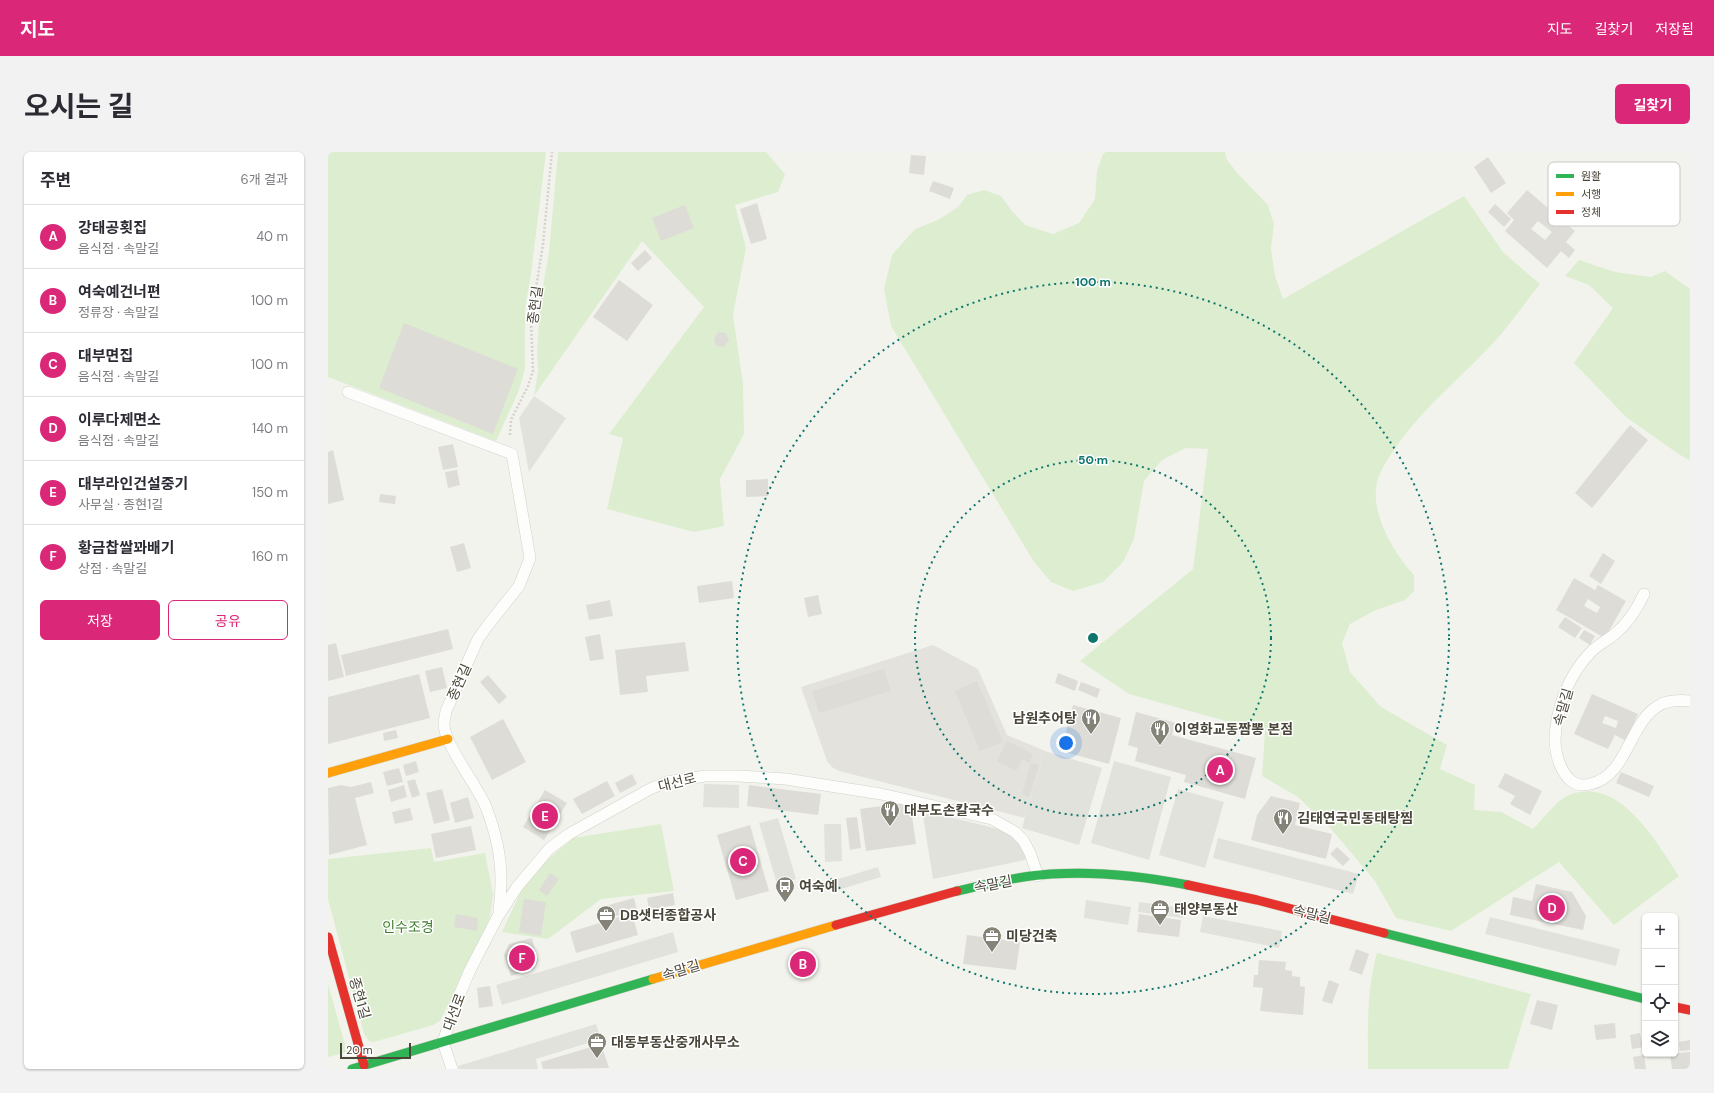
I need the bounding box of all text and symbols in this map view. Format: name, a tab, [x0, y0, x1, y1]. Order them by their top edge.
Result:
text: 지도	[20, 17, 55, 42]
text: 지도	[1547, 20, 1573, 38]
text: 길찾기	[1595, 20, 1633, 38]
text: 저장됨	[1655, 20, 1694, 38]
button: 길찾기	[1615, 84, 1690, 124]
text: 오시는 길	[24, 88, 134, 125]
legend	[1548, 162, 1680, 226]
text: 주변	[40, 169, 71, 191]
text: 원활	[1581, 169, 1601, 183]
text: 6개 결과	[240, 171, 288, 188]
text: 서행	[1581, 187, 1601, 201]
text: 정체	[1581, 205, 1601, 219]
text: 강태공횟집	[78, 218, 147, 238]
text: A	[48, 228, 58, 245]
text: 40 m	[256, 228, 288, 245]
text: 음식점 · 속말길	[78, 240, 159, 257]
text: 100 m	[1075, 274, 1111, 290]
text: 여숙예건너편	[78, 282, 161, 302]
street label: 종현길	[523, 285, 547, 325]
text: B	[49, 292, 57, 309]
text: 100 m	[251, 292, 288, 309]
text: 정류장 · 속말길	[78, 304, 159, 321]
text: 대부면집	[78, 346, 133, 366]
text: C	[48, 356, 58, 373]
text: 100 m	[251, 356, 288, 373]
text: 음식점 · 속말길	[78, 368, 159, 385]
text: 이루다제면소	[78, 410, 161, 430]
text: D	[48, 420, 58, 437]
text: 140 m	[252, 420, 288, 437]
text: 음식점 · 속말길	[78, 432, 159, 449]
text: 50 m	[1078, 452, 1108, 468]
text: 대부라인건설중기	[78, 474, 188, 494]
text: E	[49, 484, 57, 501]
text: 150 m	[252, 484, 288, 501]
text: 사무실 · 종현1길	[78, 496, 163, 513]
text: 황금찹쌀꽈배기	[78, 538, 175, 558]
text: F	[49, 548, 57, 565]
text: 160 m	[252, 548, 288, 565]
text: 상점 · 속말길	[78, 560, 147, 577]
button: 저장	[40, 600, 160, 640]
button: 공유	[168, 600, 288, 640]
centre of rings	[1086, 631, 1100, 645]
street label: 종현길	[443, 661, 475, 703]
street label: 속말길	[1549, 686, 1577, 728]
restaurant icon: 남원추어탕	[1080, 707, 1102, 735]
place label: 남원추어탕	[1013, 709, 1077, 727]
restaurant icon: 이영화교동짬뽕 본점	[1149, 718, 1171, 746]
place label: 이영화교동짬뽕 본점	[1174, 720, 1293, 738]
your location	[1056, 733, 1076, 753]
pin: A	[1207, 755, 1233, 785]
street label: 대선로	[656, 769, 698, 795]
restaurant icon: 대부도손칼국수	[879, 799, 901, 827]
pin: E	[532, 801, 558, 831]
place label: 대부도손칼국수	[904, 801, 994, 819]
restaurant icon: 김태연국민동태탕찜	[1272, 807, 1294, 835]
place label: 김태연국민동태탕찜	[1297, 809, 1413, 827]
pin: C	[730, 846, 756, 876]
street label: 속말길	[972, 871, 1014, 897]
bus stop icon: 여숙예	[774, 875, 796, 903]
place label: 여숙예	[799, 877, 838, 895]
pin: D	[1539, 893, 1565, 923]
office icon: 태양부동산	[1149, 898, 1171, 926]
place label: 태양부동산	[1174, 900, 1239, 918]
street label: 속말길	[1291, 901, 1333, 927]
office icon: DB샛터종합공사	[595, 904, 617, 932]
place label: DB샛터종합공사	[620, 906, 716, 924]
map controls	[1642, 913, 1678, 1057]
button: +	[1642, 913, 1678, 949]
park label: 인수조경	[382, 918, 434, 936]
office icon: 미당건축	[981, 925, 1003, 953]
place label: 미당건축	[1006, 927, 1058, 945]
pin: F	[509, 943, 535, 973]
pin: B	[790, 949, 816, 979]
button: −	[1642, 949, 1678, 985]
street label: 속말길	[660, 956, 702, 984]
street label: 종현1길	[345, 975, 375, 1021]
button: locate	[1642, 985, 1678, 1021]
street label: 대선로	[439, 991, 469, 1033]
button: layers	[1642, 1021, 1678, 1057]
office icon: 대동부동산중개사무소	[586, 1031, 608, 1059]
place label: 대동부동산중개사무소	[611, 1033, 740, 1051]
scale bar	[340, 1041, 411, 1060]
text: 20 m	[346, 1043, 372, 1057]

